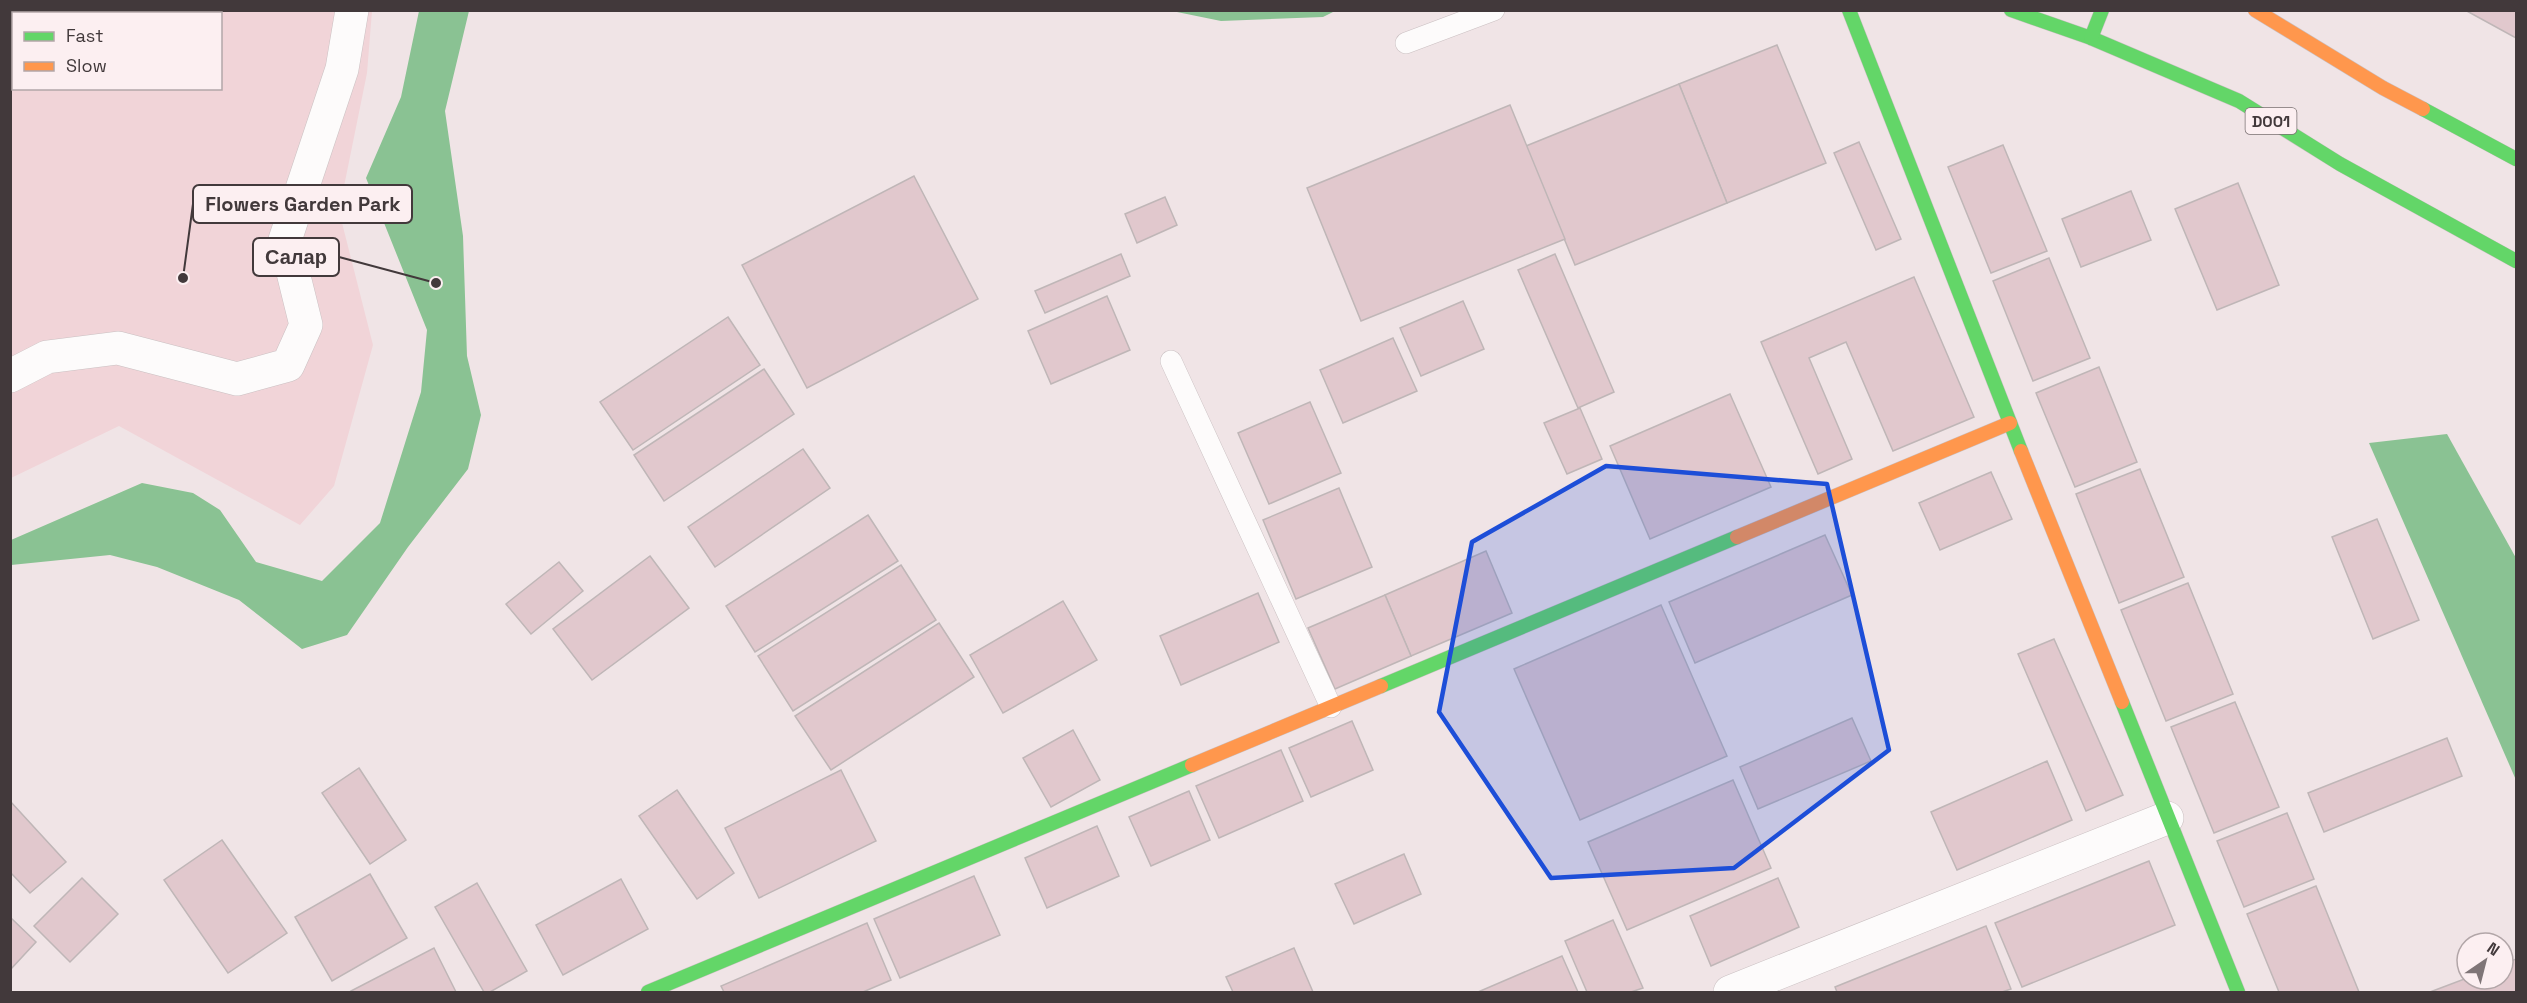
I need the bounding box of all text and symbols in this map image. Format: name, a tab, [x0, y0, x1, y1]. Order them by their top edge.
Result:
legend	[12, 12, 222, 90]
text: Fast	[66, 24, 103, 47]
text: Slow	[66, 54, 107, 77]
road number: D001	[2246, 108, 2296, 134]
callout: Flowers Garden Park	[193, 185, 412, 223]
text: Flowers Garden Park	[205, 191, 401, 217]
callout: Салар	[253, 238, 339, 276]
text: Салар	[265, 244, 327, 270]
north arrow	[2455, 931, 2515, 991]
text: N	[2483, 937, 2504, 961]

